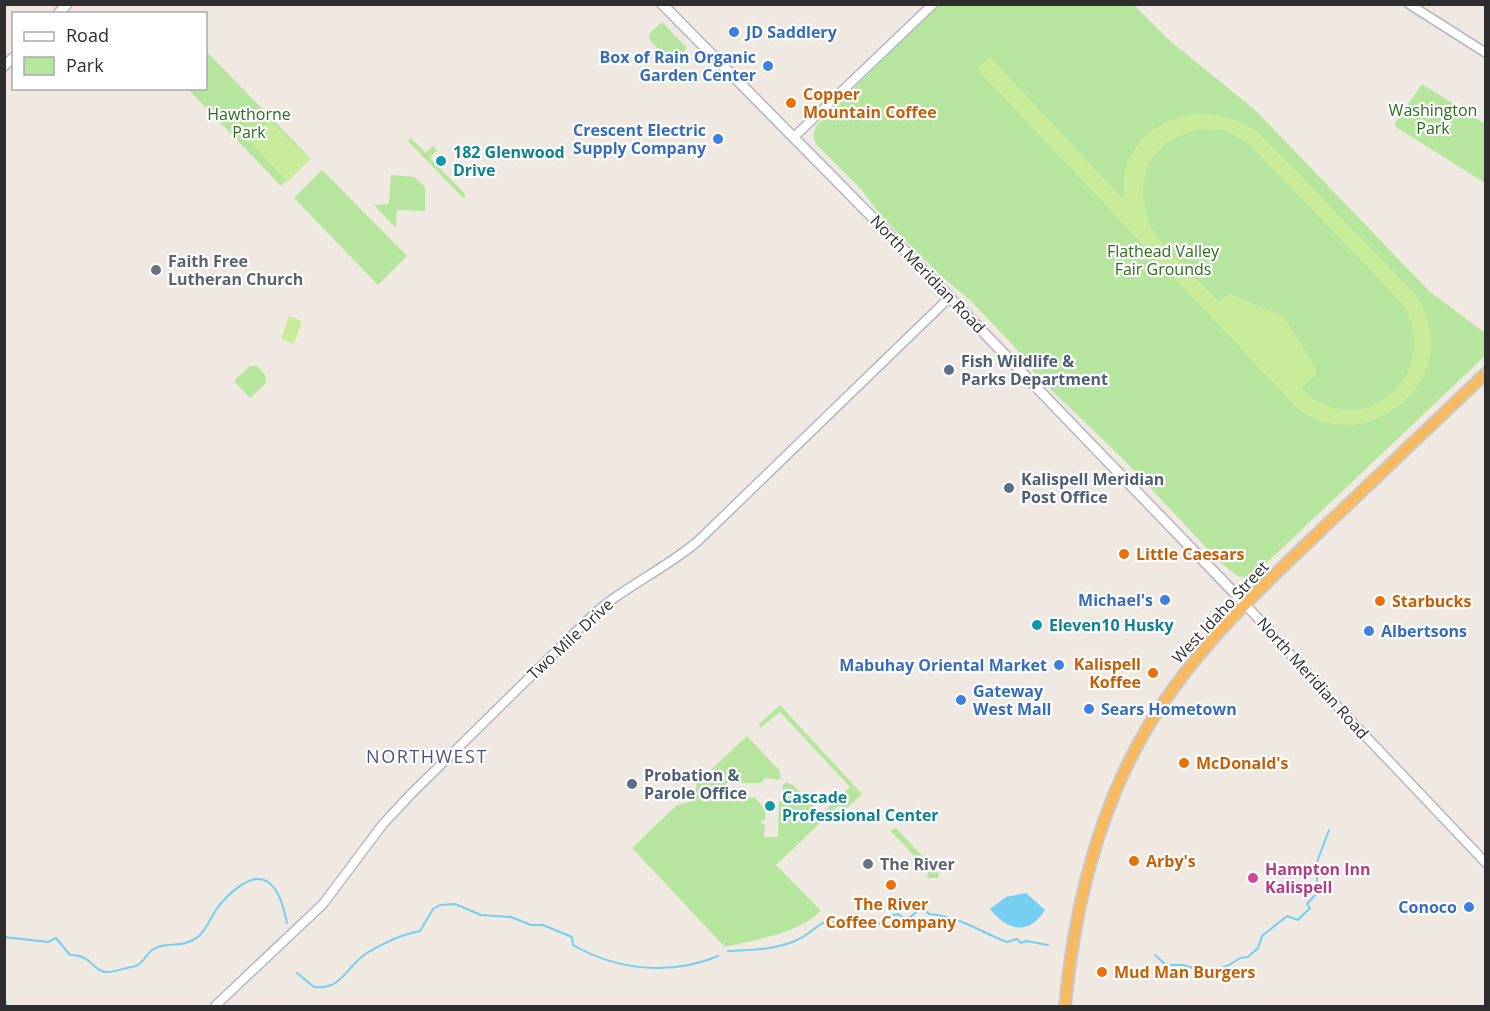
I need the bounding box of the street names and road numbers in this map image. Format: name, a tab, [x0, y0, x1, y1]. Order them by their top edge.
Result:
street label: North Meridian Road	[866, 210, 990, 338]
street label: West Idaho Street	[1167, 556, 1273, 668]
street label: Two Mile Drive	[522, 594, 618, 684]
street label: North Meridian Road	[1252, 612, 1374, 744]

